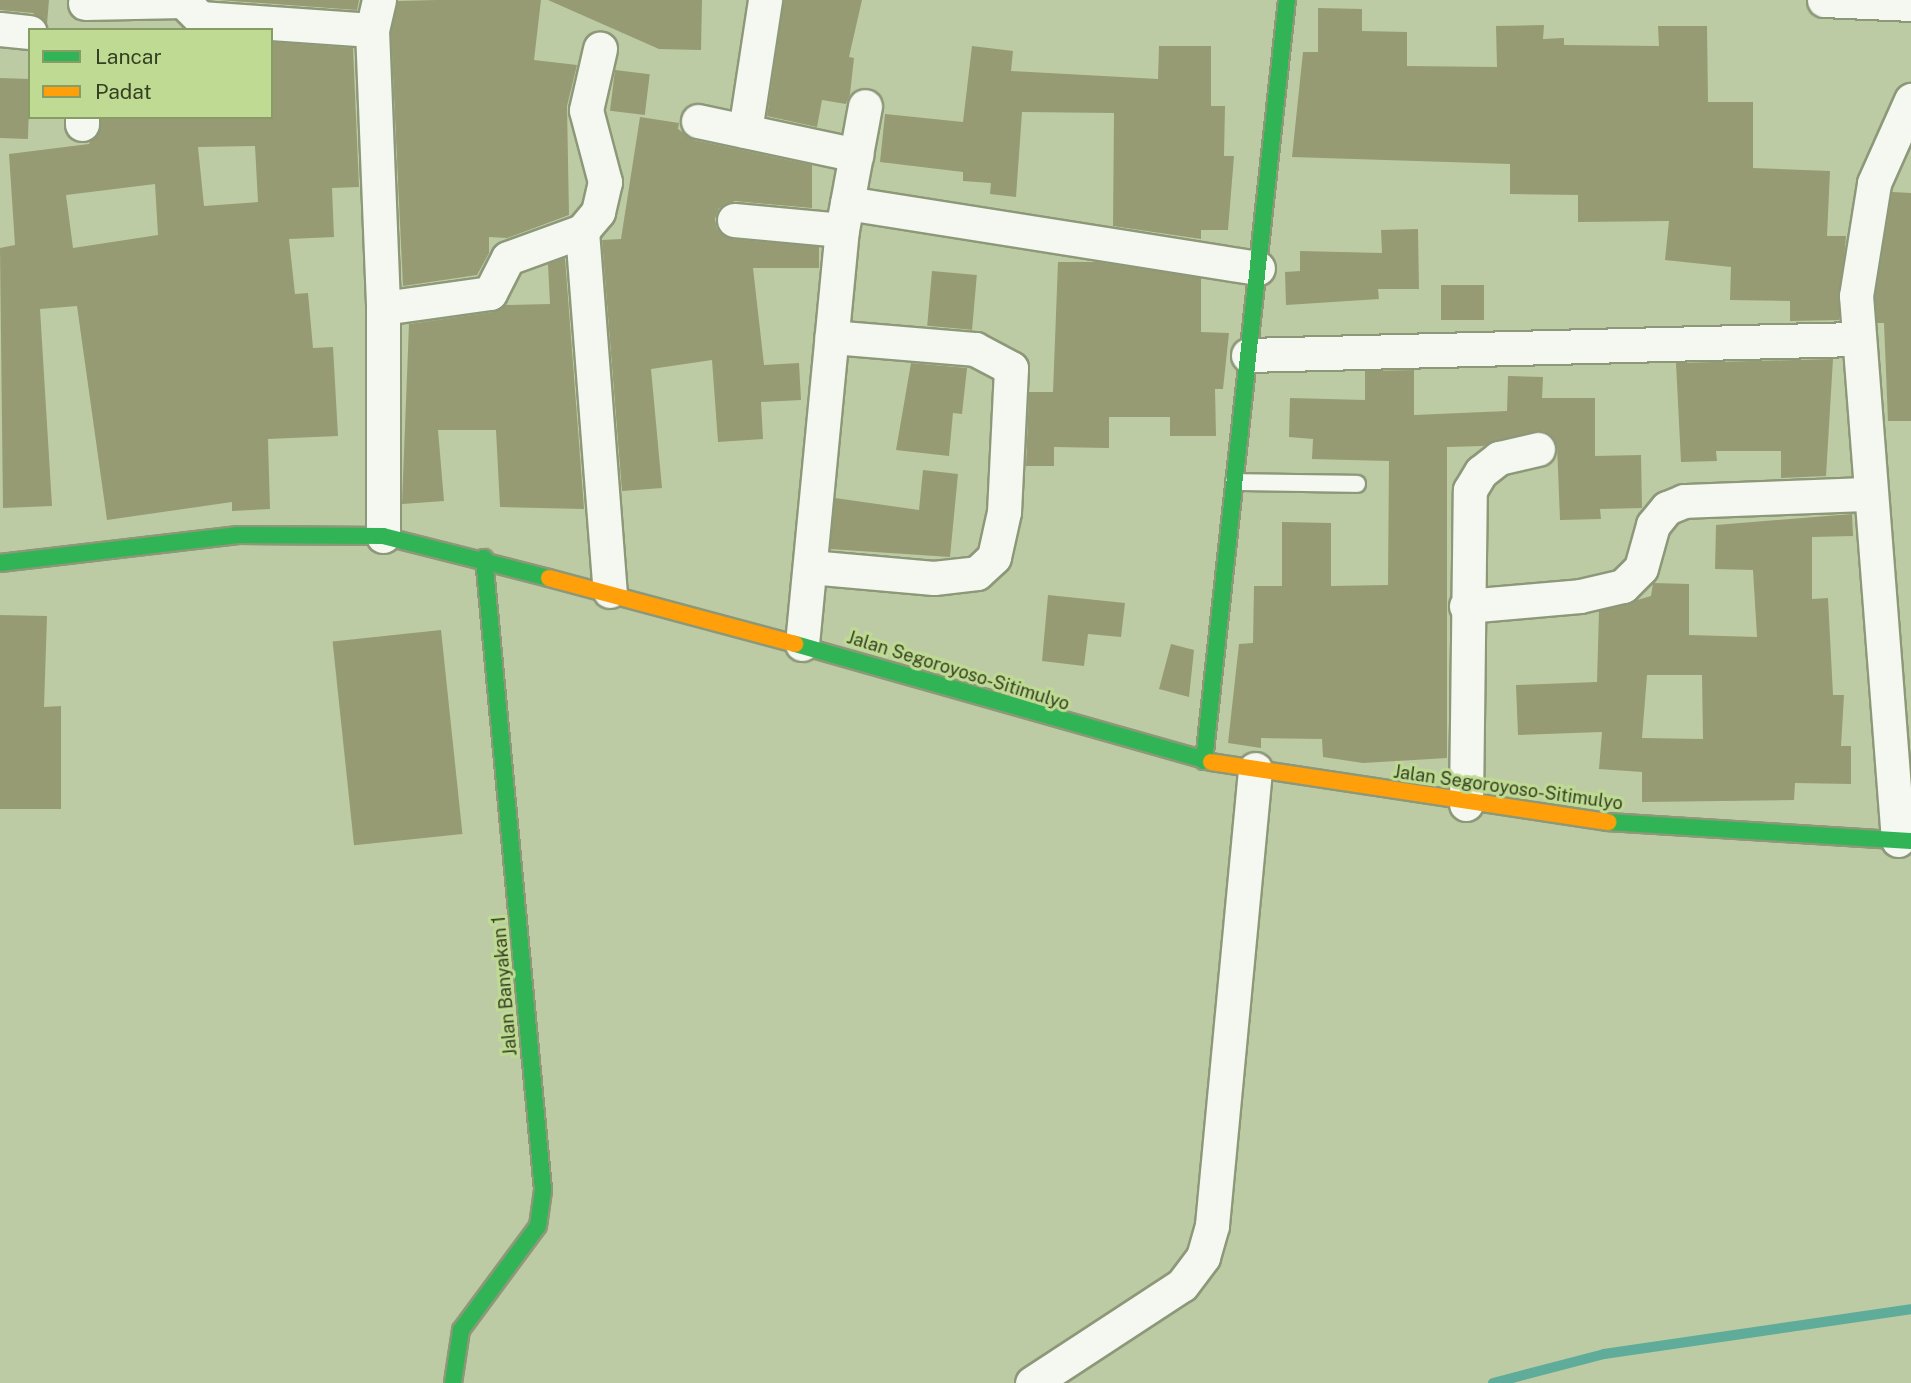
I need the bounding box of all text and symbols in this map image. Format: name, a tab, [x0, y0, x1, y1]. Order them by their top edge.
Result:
legend	[28, 28, 273, 119]
text: Lancar	[95, 44, 162, 69]
text: Padat	[95, 79, 152, 104]
street label: Jalan Segoroyoso-Sitimulyo	[844, 627, 1072, 715]
street label: Jalan Segoroyoso-Sitimulyo	[1392, 761, 1624, 815]
street label: Jalan Banyakan 1	[488, 915, 522, 1057]

